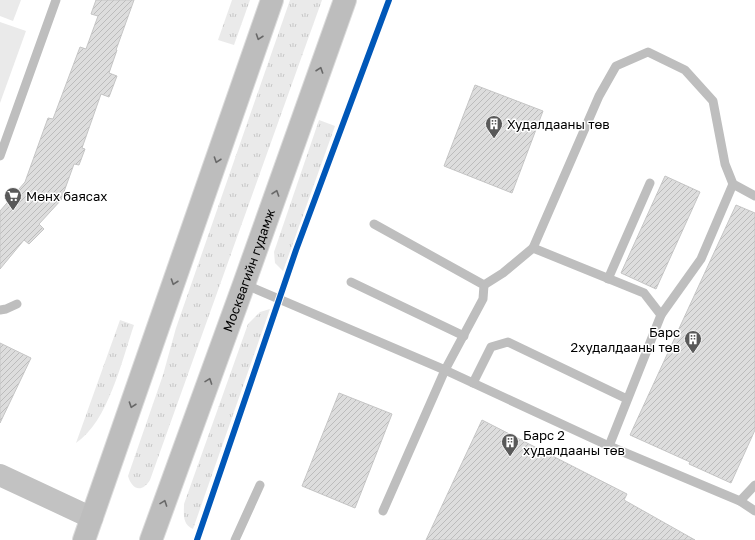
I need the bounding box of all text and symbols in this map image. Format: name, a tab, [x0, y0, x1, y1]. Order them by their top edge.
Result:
one-way arrow	[256, 33, 264, 40]
one-way arrow	[315, 67, 323, 74]
building icon: Худалдааны төв	[484, 114, 504, 139]
place label: Худалдааны төв	[507, 116, 610, 132]
one-way arrow	[213, 156, 221, 163]
supermarket icon: Мөнх баясах	[3, 186, 23, 211]
place label: Мөнх баясах	[26, 188, 107, 204]
one-way arrow	[272, 190, 280, 197]
street label: Москвагийн гудамж	[219, 206, 278, 334]
one-way arrow	[170, 279, 179, 286]
place label: Барс 2худалдааны төв	[571, 324, 680, 355]
building icon: Барс 2худалдааны төв	[683, 329, 703, 354]
one-way arrow	[204, 378, 212, 385]
one-way arrow	[128, 402, 136, 409]
place label: Барс 2 худалдааны төв	[523, 427, 625, 458]
building icon: Барс 2 худалдааны төв	[500, 432, 520, 457]
one-way arrow	[159, 500, 168, 507]

